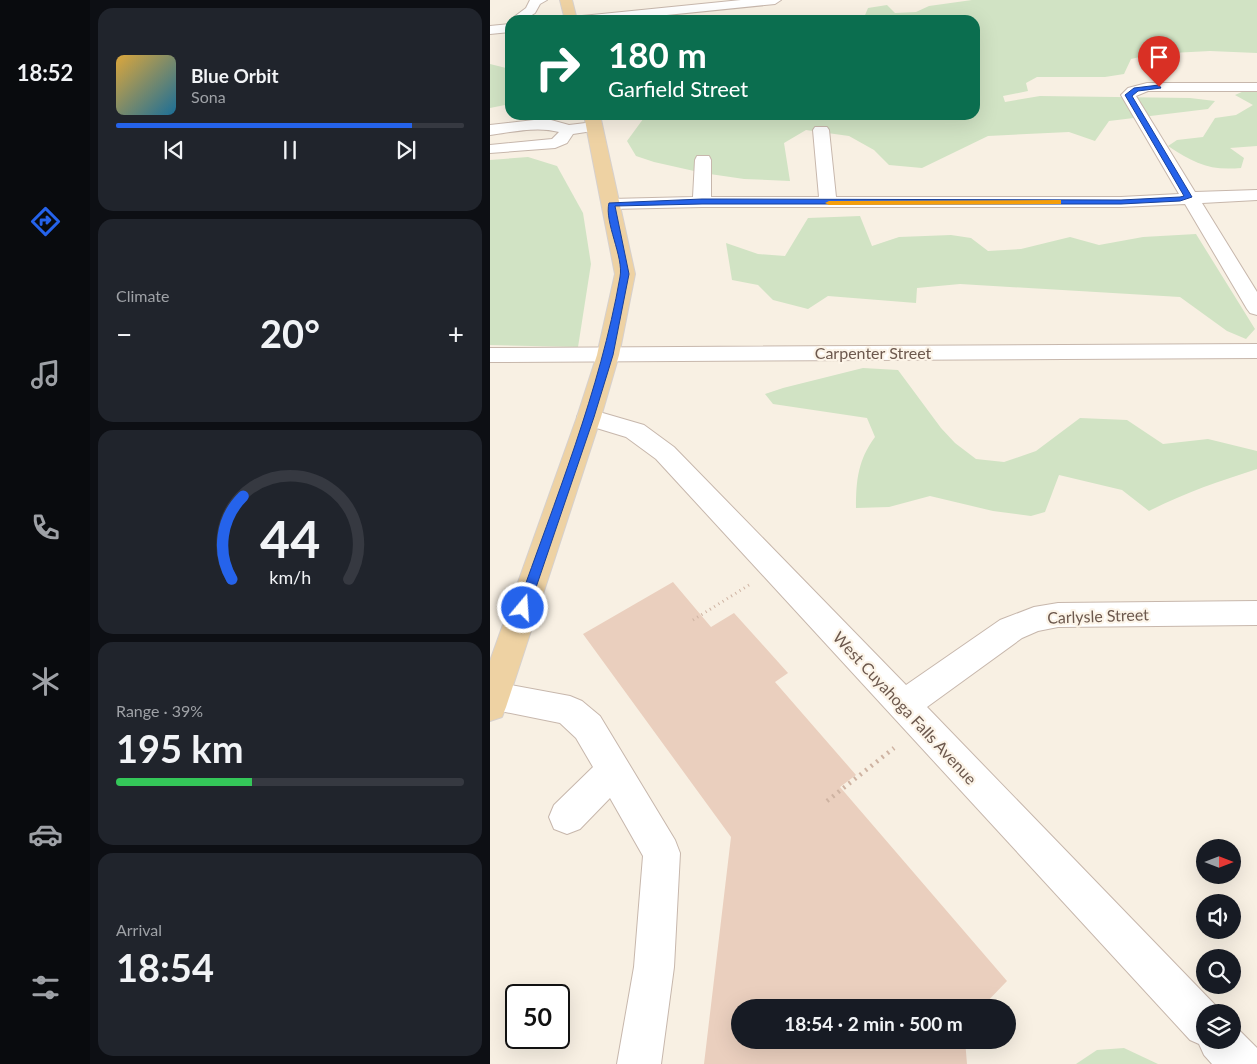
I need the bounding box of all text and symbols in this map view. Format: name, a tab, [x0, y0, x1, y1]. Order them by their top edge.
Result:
text: 180 m	[608, 33, 707, 75]
icon: right	[525, 35, 590, 100]
pin	[1138, 36, 1180, 87]
icon: arrive	[1145, 43, 1173, 71]
text: 18:52	[17, 59, 73, 86]
text: Blue Orbit	[191, 64, 279, 87]
text: Garfield Street	[608, 75, 748, 102]
text: Sona	[191, 87, 226, 106]
icon: previous	[160, 136, 188, 164]
icon: pause	[276, 136, 304, 164]
icon: next	[392, 136, 420, 164]
icon: directions	[28, 204, 63, 239]
text: Climate	[116, 286, 169, 305]
text: 20°	[260, 310, 320, 356]
text: −	[116, 317, 132, 351]
text: +	[448, 317, 464, 351]
street label: Carpenter Street	[815, 343, 932, 362]
icon: music	[28, 357, 63, 392]
text: 44	[260, 507, 320, 569]
icon: phone	[28, 510, 63, 545]
text: km/h	[269, 566, 311, 588]
position arrow	[496, 581, 548, 633]
street label: Carlysle Street	[1047, 604, 1149, 627]
street label: West Cuyahoga Falls Avenue	[830, 627, 981, 788]
icon: climate	[28, 664, 63, 699]
text: Range · 39%	[116, 701, 203, 720]
text: 195 km	[116, 725, 244, 771]
icon: car	[28, 817, 63, 852]
north arrow	[1196, 839, 1241, 884]
map controls	[1196, 839, 1241, 1049]
button: sound	[1196, 894, 1241, 939]
text: Arrival	[116, 920, 162, 939]
text: 18:54	[116, 944, 214, 990]
button: search	[1196, 949, 1241, 994]
icon: filters	[28, 970, 63, 1005]
speed limit sign: 50	[505, 984, 570, 1049]
button: layers	[1196, 1004, 1241, 1049]
text: 18:54 · 2 min · 500 m	[784, 1012, 963, 1035]

